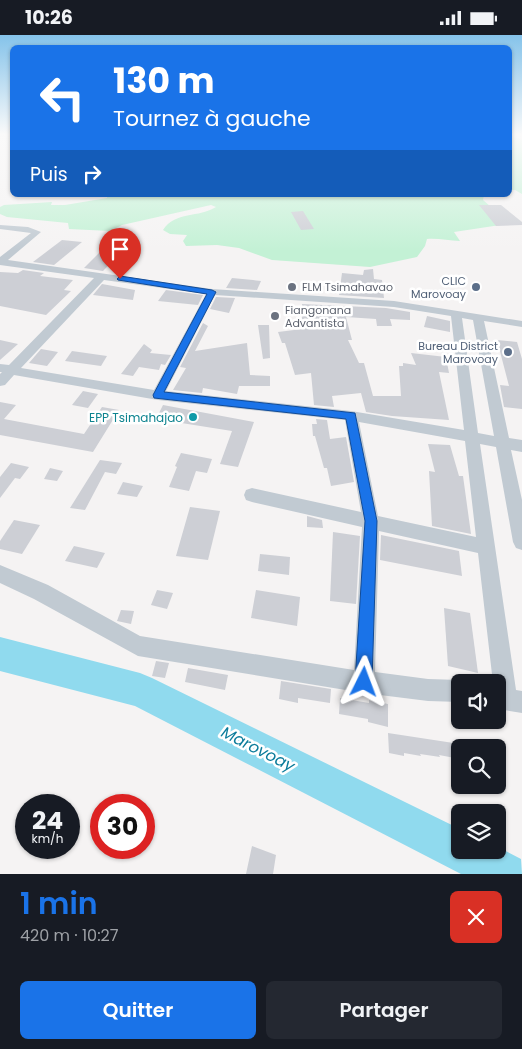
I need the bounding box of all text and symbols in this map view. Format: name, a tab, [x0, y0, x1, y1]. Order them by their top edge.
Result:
text: 10:26	[25, 4, 73, 31]
text: 130 m	[113, 56, 215, 105]
icon: left	[30, 65, 95, 130]
text: Tournez à gauche	[113, 103, 311, 134]
icon: right	[78, 160, 106, 188]
text: Puis	[30, 161, 68, 188]
pin	[99, 228, 141, 279]
icon: arrive	[106, 235, 134, 263]
place label: CLIC Marovoay	[411, 273, 467, 302]
place label: FLM Tsimahavao	[302, 279, 393, 295]
marker: FLM Tsimahavao	[286, 281, 298, 293]
marker: CLIC Marovoay	[470, 281, 482, 293]
place label: Fiangonana Advantista	[285, 302, 351, 331]
marker: Fiangonana Advantista	[269, 310, 281, 322]
place label: Bureau District Marovoay	[418, 338, 499, 367]
marker: Bureau District Marovoay	[502, 346, 514, 358]
place label: EPP Tsimahajao	[89, 409, 183, 426]
marker: EPP Tsimahajao	[187, 411, 199, 423]
position arrow	[337, 655, 389, 707]
map controls	[451, 674, 506, 859]
button: sound	[451, 674, 506, 729]
water label: Marovoay	[217, 721, 300, 778]
button: search	[451, 739, 506, 794]
speed limit sign: 30	[90, 794, 155, 859]
text: 24	[32, 803, 63, 838]
button: layers	[451, 804, 506, 859]
text: km/h	[32, 830, 63, 847]
text: 1 min	[20, 882, 98, 925]
button: close	[450, 891, 502, 943]
text: 420 m · 10:27	[20, 924, 119, 947]
button: Quitter	[20, 981, 256, 1039]
button: Partager	[266, 981, 502, 1039]

